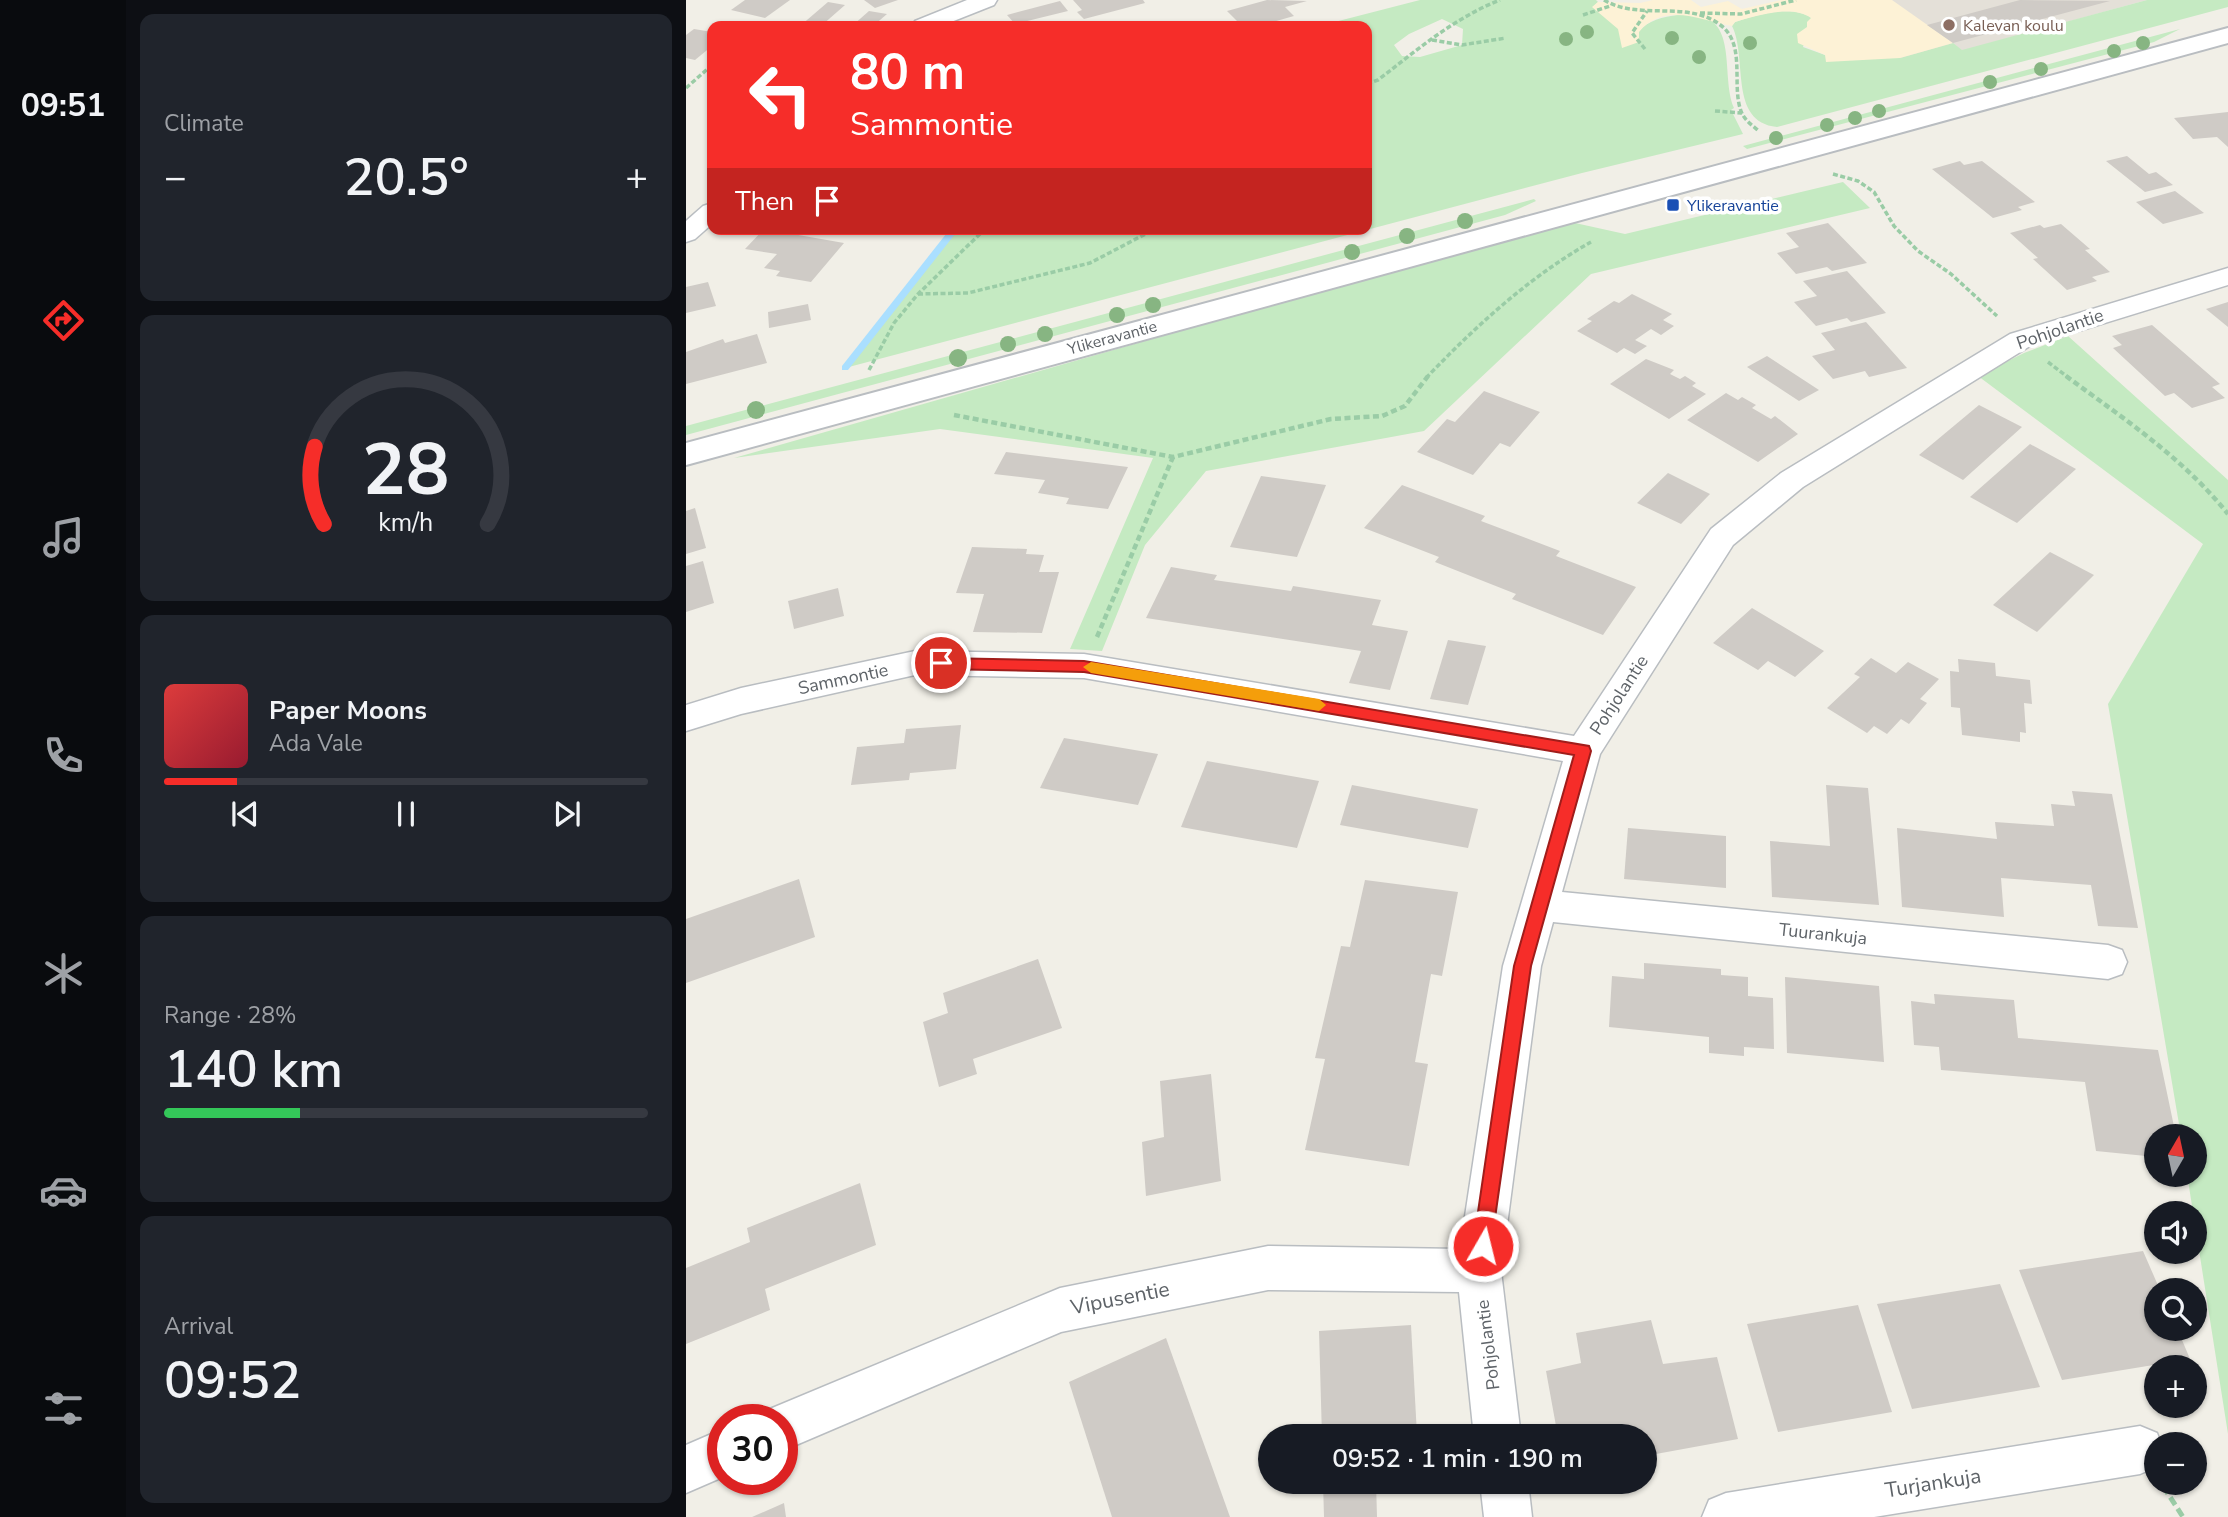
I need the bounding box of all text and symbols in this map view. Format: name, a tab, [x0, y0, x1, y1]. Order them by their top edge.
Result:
place label: Kalevan koulu	[1963, 15, 2064, 37]
marker: Kalevan koulu	[1941, 17, 1957, 33]
text: 80 m	[850, 39, 965, 106]
icon: left	[735, 49, 826, 140]
text: 09:51	[21, 84, 105, 127]
text: Sammontie	[850, 103, 1013, 146]
text: Climate	[164, 108, 244, 139]
text: 20.5°	[343, 142, 469, 213]
text: −	[164, 152, 187, 203]
text: +	[625, 152, 648, 203]
icon: arrive	[808, 182, 846, 220]
text: Then	[735, 184, 794, 219]
place label: Ylikeravantie	[1686, 195, 1779, 217]
marker: Ylikeravantie	[1665, 197, 1681, 213]
icon: directions	[39, 296, 88, 345]
street label: Pohjolantie	[2013, 303, 2107, 355]
street label: Ylikeravantie	[1064, 315, 1159, 361]
text: 28	[362, 420, 450, 520]
text: km/h	[378, 506, 434, 540]
icon: music	[39, 513, 88, 562]
pin	[911, 633, 971, 693]
icon: arrive	[922, 644, 960, 682]
street label: Pohjolantie	[1584, 650, 1654, 740]
street label: Sammontie	[796, 658, 890, 700]
text: Paper Moons	[269, 693, 427, 728]
text: Ada Vale	[269, 728, 363, 759]
icon: phone	[39, 731, 88, 780]
icon: previous	[226, 795, 264, 833]
icon: pause	[387, 795, 425, 833]
icon: next	[548, 795, 586, 833]
street label: Tuurankuja	[1778, 917, 1868, 951]
icon: climate	[39, 949, 88, 998]
text: Range · 28%	[164, 1000, 296, 1031]
text: 140 km	[164, 1034, 343, 1105]
north arrow	[2144, 1124, 2207, 1186]
map controls	[2144, 1124, 2207, 1495]
icon: car	[39, 1166, 88, 1215]
button: sound	[2144, 1201, 2207, 1264]
position arrow	[1446, 1209, 1520, 1283]
street label: Vipusentie	[1067, 1275, 1172, 1321]
button: search	[2144, 1278, 2207, 1341]
street label: Pohjolantie	[1471, 1299, 1505, 1391]
text: Arrival	[164, 1311, 233, 1342]
text: 09:52	[164, 1345, 301, 1416]
button: +	[2144, 1355, 2207, 1418]
icon: filters	[39, 1384, 88, 1433]
speed limit sign: 30	[707, 1404, 798, 1495]
button: −	[2144, 1432, 2207, 1495]
text: 09:52 · 1 min · 190 m	[1332, 1441, 1583, 1476]
street label: Turjankuja	[1883, 1462, 1983, 1504]

